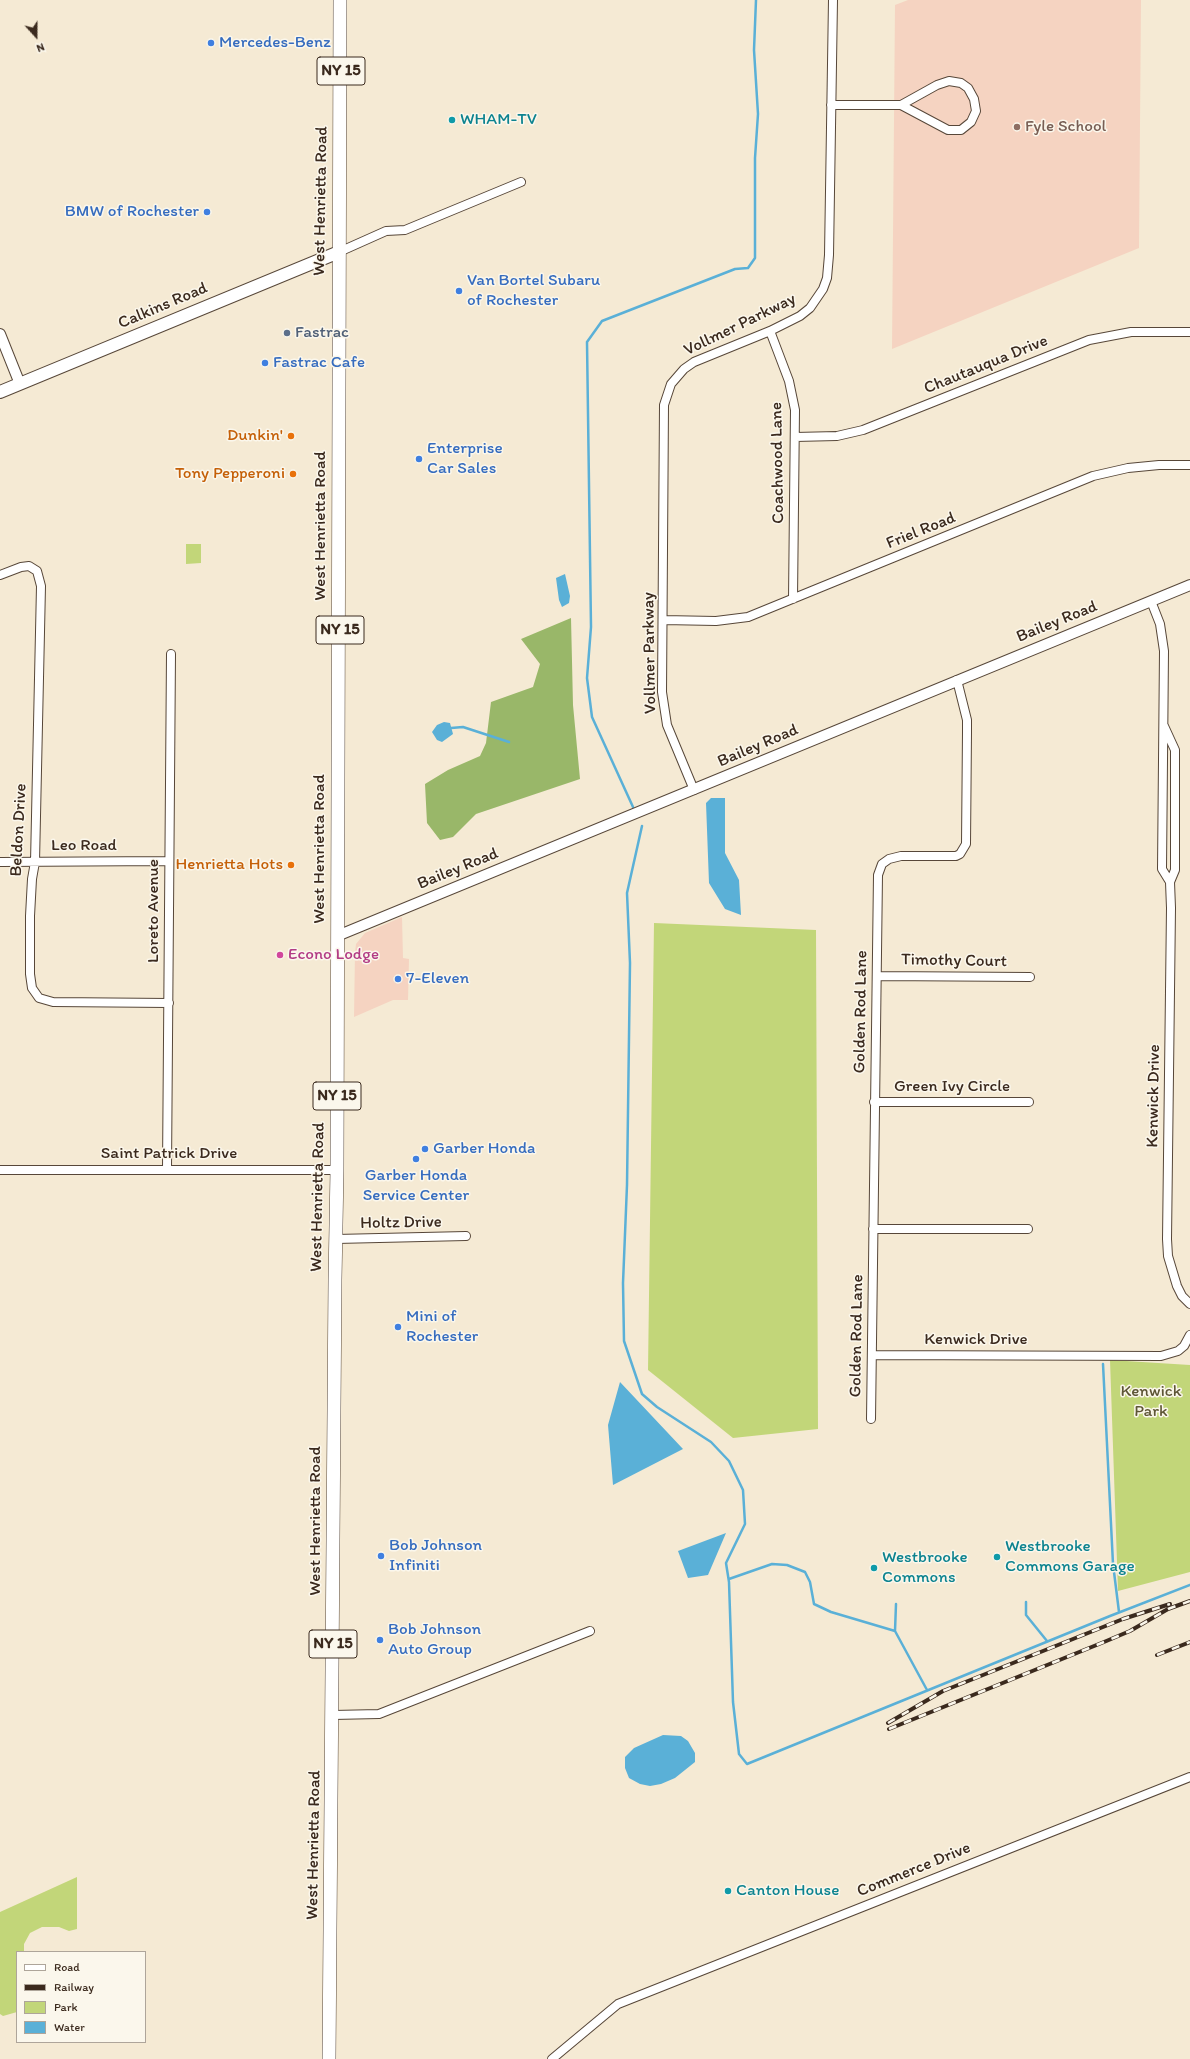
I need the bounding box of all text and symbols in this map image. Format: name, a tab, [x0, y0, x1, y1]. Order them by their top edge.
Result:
north arrow	[16, 16, 56, 56]
place label: Mercedes-Benz	[219, 33, 331, 53]
marker: Mercedes-Benz	[206, 38, 216, 48]
text: N	[35, 40, 46, 55]
road number: NY 15	[317, 57, 365, 85]
place label: WHAM-TV	[460, 110, 537, 130]
marker: WHAM-TV	[447, 115, 457, 125]
place label: Fyle School	[1025, 117, 1106, 137]
marker: Fyle School	[1012, 122, 1022, 132]
street label: West Henrietta Road	[309, 126, 333, 276]
place label: BMW of Rochester	[65, 202, 199, 222]
marker: BMW of Rochester	[202, 207, 212, 217]
place label: Van Bortel Subaru of Rochester	[467, 271, 600, 311]
street label: Calkins Road	[115, 278, 211, 334]
marker: Van Bortel Subaru of Rochester	[454, 286, 464, 296]
street label: Vollmer Parkway	[681, 289, 799, 361]
place label: Fastrac	[295, 323, 349, 343]
marker: Fastrac	[282, 328, 292, 338]
street label: Chautauqua Drive	[921, 331, 1051, 399]
place label: Fastrac Cafe	[273, 353, 365, 373]
marker: Fastrac Cafe	[260, 358, 270, 368]
street label: Coachwood Lane	[767, 402, 789, 524]
place label: Dunkin'	[227, 426, 283, 446]
marker: Dunkin'	[286, 431, 296, 441]
place label: Enterprise Car Sales	[427, 439, 503, 479]
street label: West Henrietta Road	[311, 451, 331, 601]
marker: Enterprise Car Sales	[414, 454, 424, 464]
place label: Tony Pepperoni	[175, 464, 285, 484]
marker: Tony Pepperoni	[288, 469, 298, 479]
street label: Friel Road	[883, 508, 959, 554]
street label: Vollmer Parkway	[639, 592, 661, 714]
street label: Bailey Road	[1013, 597, 1101, 647]
road number: NY 15	[316, 616, 364, 644]
street label: Bailey Road	[715, 720, 801, 772]
street label: West Henrietta Road	[310, 774, 330, 924]
street label: Beldon Drive	[6, 783, 32, 877]
street label: Leo Road	[51, 836, 117, 856]
street label: Bailey Road	[414, 844, 502, 894]
place label: Henrietta Hots	[175, 855, 283, 875]
street label: Loreto Avenue	[144, 859, 164, 963]
marker: Henrietta Hots	[286, 860, 296, 870]
place label: Econo Lodge	[288, 945, 379, 965]
marker: Econo Lodge	[275, 950, 285, 960]
street label: Golden Rod Lane	[850, 950, 872, 1074]
street label: Timothy Court	[901, 950, 1007, 972]
place label: 7-Eleven	[406, 969, 469, 989]
marker: 7-Eleven	[393, 974, 403, 984]
street label: Kenwick Drive	[1143, 1044, 1165, 1148]
street label: Green Ivy Circle	[894, 1077, 1010, 1097]
road number: NY 15	[313, 1082, 361, 1110]
street label: West Henrietta Road	[306, 1122, 330, 1272]
place label: Garber Honda	[433, 1139, 535, 1159]
street label: Saint Patrick Drive	[101, 1144, 237, 1164]
marker: Garber Honda	[420, 1144, 430, 1154]
marker: Garber Honda Service Center	[411, 1154, 421, 1164]
place label: Garber Honda Service Center	[363, 1166, 469, 1206]
street label: Holtz Drive	[360, 1212, 442, 1234]
street label: Golden Rod Lane	[846, 1274, 868, 1398]
place label: Mini of Rochester	[406, 1307, 478, 1347]
marker: Mini of Rochester	[393, 1322, 403, 1332]
street label: Kenwick Drive	[924, 1330, 1028, 1350]
park label: Kenwick Park	[1120, 1382, 1182, 1422]
street label: West Henrietta Road	[306, 1446, 326, 1596]
place label: Bob Johnson Infiniti	[389, 1536, 482, 1576]
place label: Westbrooke Commons Garage	[1005, 1537, 1135, 1577]
place label: Westbrooke Commons	[882, 1548, 968, 1588]
marker: Bob Johnson Infiniti	[376, 1551, 386, 1561]
marker: Westbrooke Commons Garage	[992, 1552, 1002, 1562]
marker: Westbrooke Commons	[869, 1563, 879, 1573]
place label: Bob Johnson Auto Group	[388, 1620, 481, 1660]
road number: NY 15	[309, 1630, 357, 1658]
marker: Bob Johnson Auto Group	[375, 1635, 385, 1645]
street label: West Henrietta Road	[302, 1770, 326, 1920]
street label: Commerce Drive	[854, 1838, 974, 1902]
place label: Canton House	[736, 1881, 839, 1901]
marker: Canton House	[723, 1886, 733, 1896]
legend	[16, 1951, 146, 2043]
text: Road	[54, 1960, 80, 1974]
text: Railway	[54, 1980, 94, 1994]
text: Park	[54, 2000, 78, 2014]
text: Water	[54, 2020, 85, 2034]

